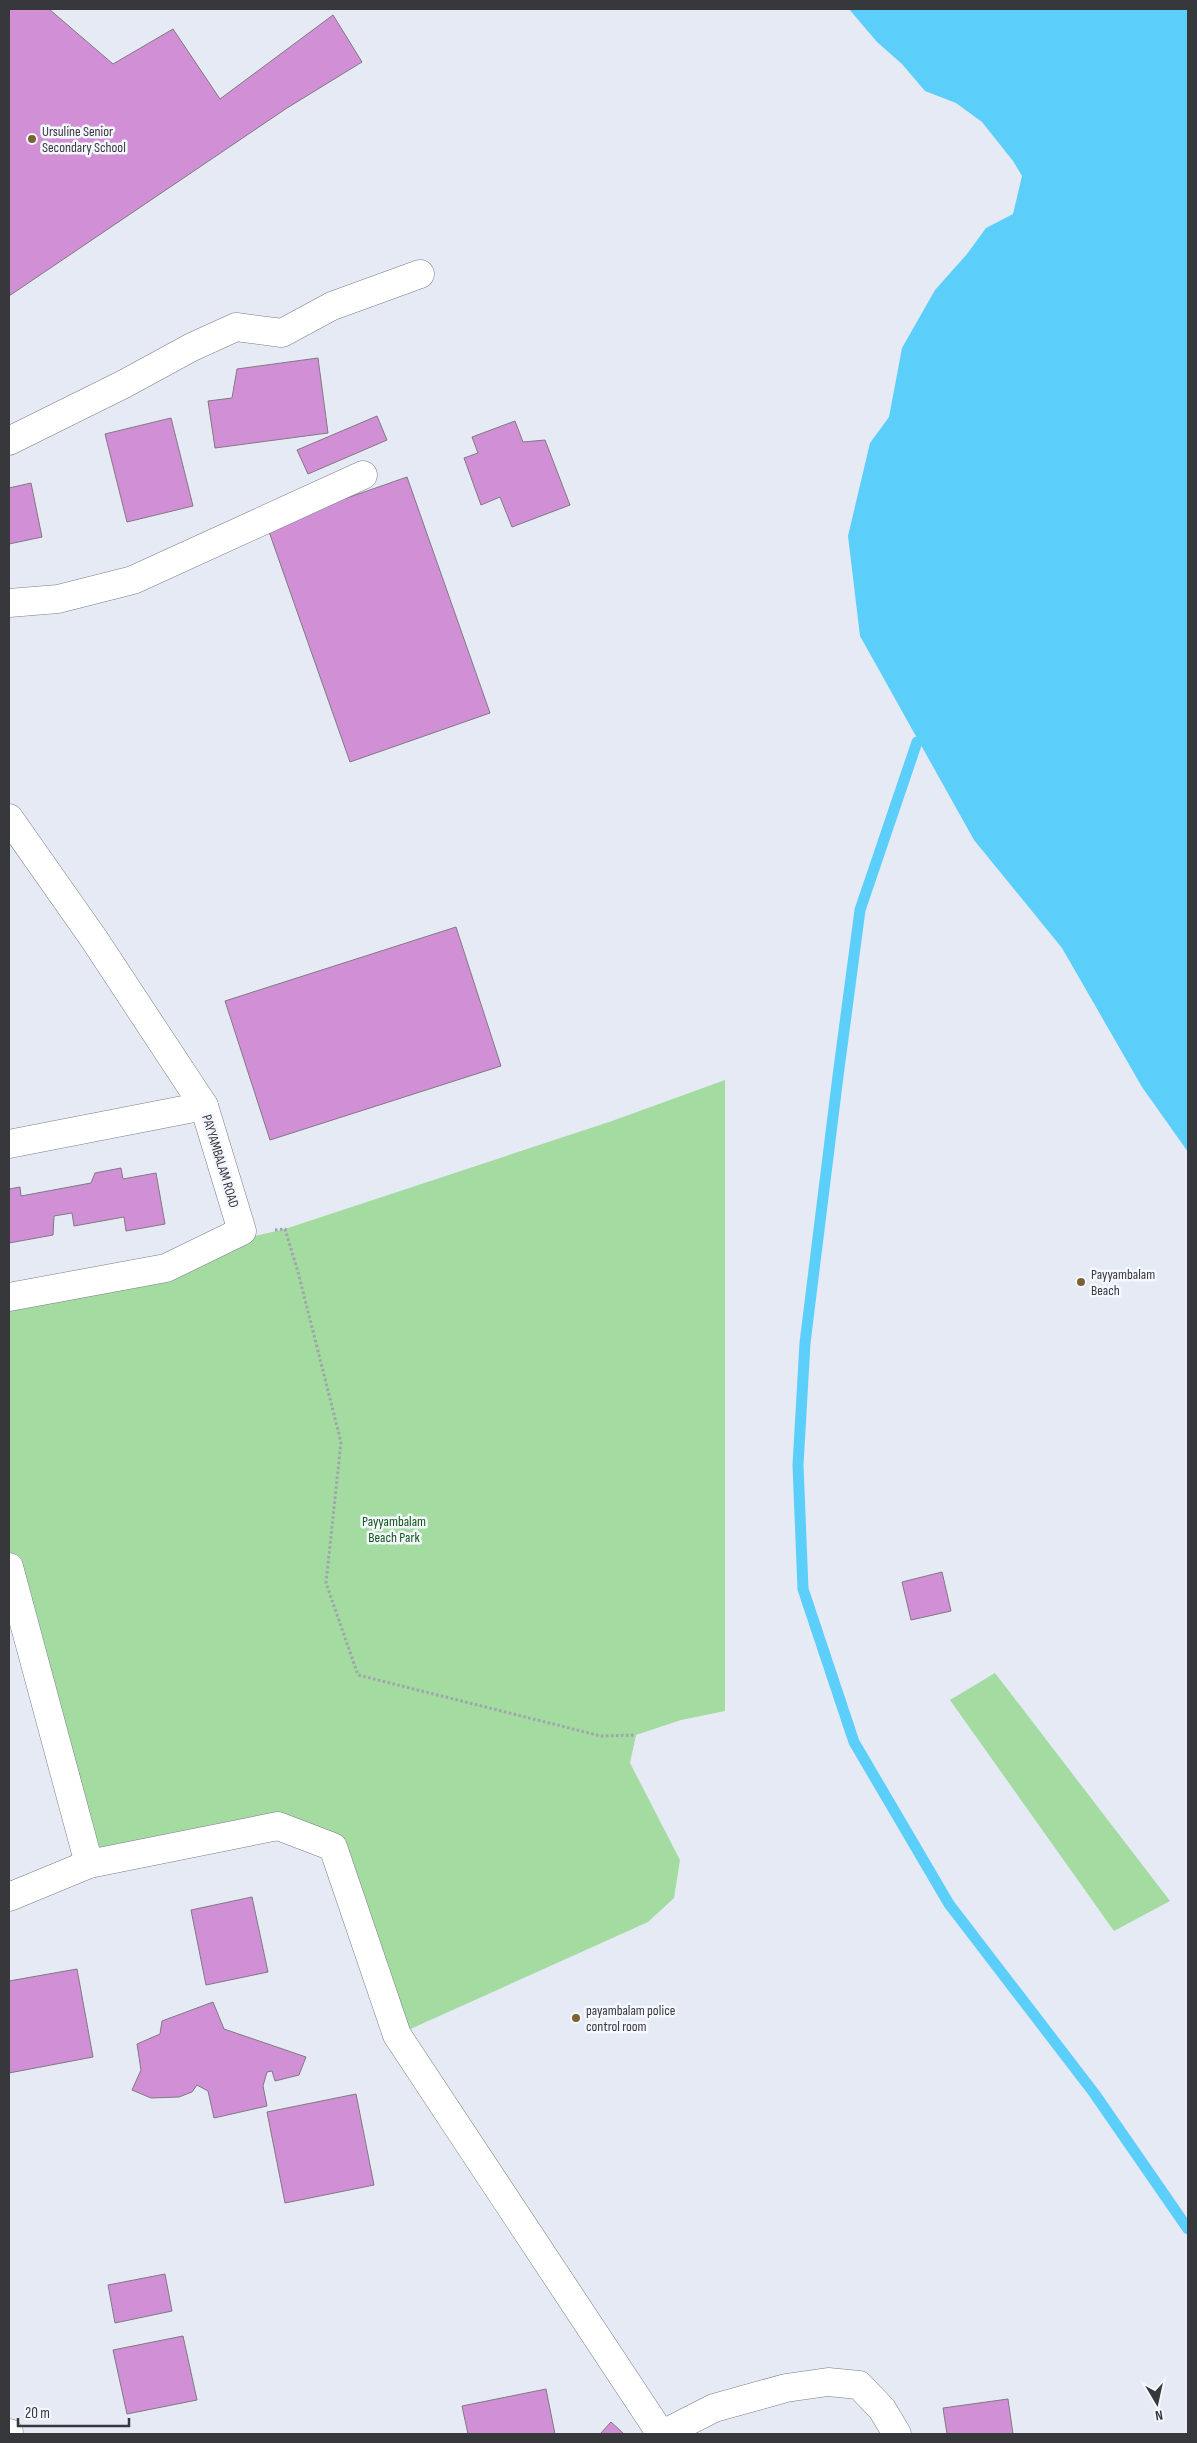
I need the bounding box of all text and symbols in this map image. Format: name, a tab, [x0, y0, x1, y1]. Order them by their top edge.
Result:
place label: Ursuline Senior Secondary School	[42, 123, 126, 156]
marker: Ursuline Senior Secondary School	[26, 133, 38, 145]
street label: PAYYAMBALAM ROAD	[198, 1112, 243, 1210]
place label: Payyambalam Beach	[1091, 1266, 1155, 1299]
marker: Payyambalam Beach	[1075, 1276, 1087, 1288]
park label: Payyambalam Beach Park	[362, 1513, 426, 1546]
place label: payambalam police control room	[586, 2002, 675, 2035]
marker: payambalam police control room	[570, 2012, 582, 2024]
north arrow	[1132, 2378, 1182, 2428]
scale bar	[18, 2396, 129, 2428]
text: 20 m	[25, 2404, 50, 2423]
text: N	[1154, 2406, 1164, 2424]

